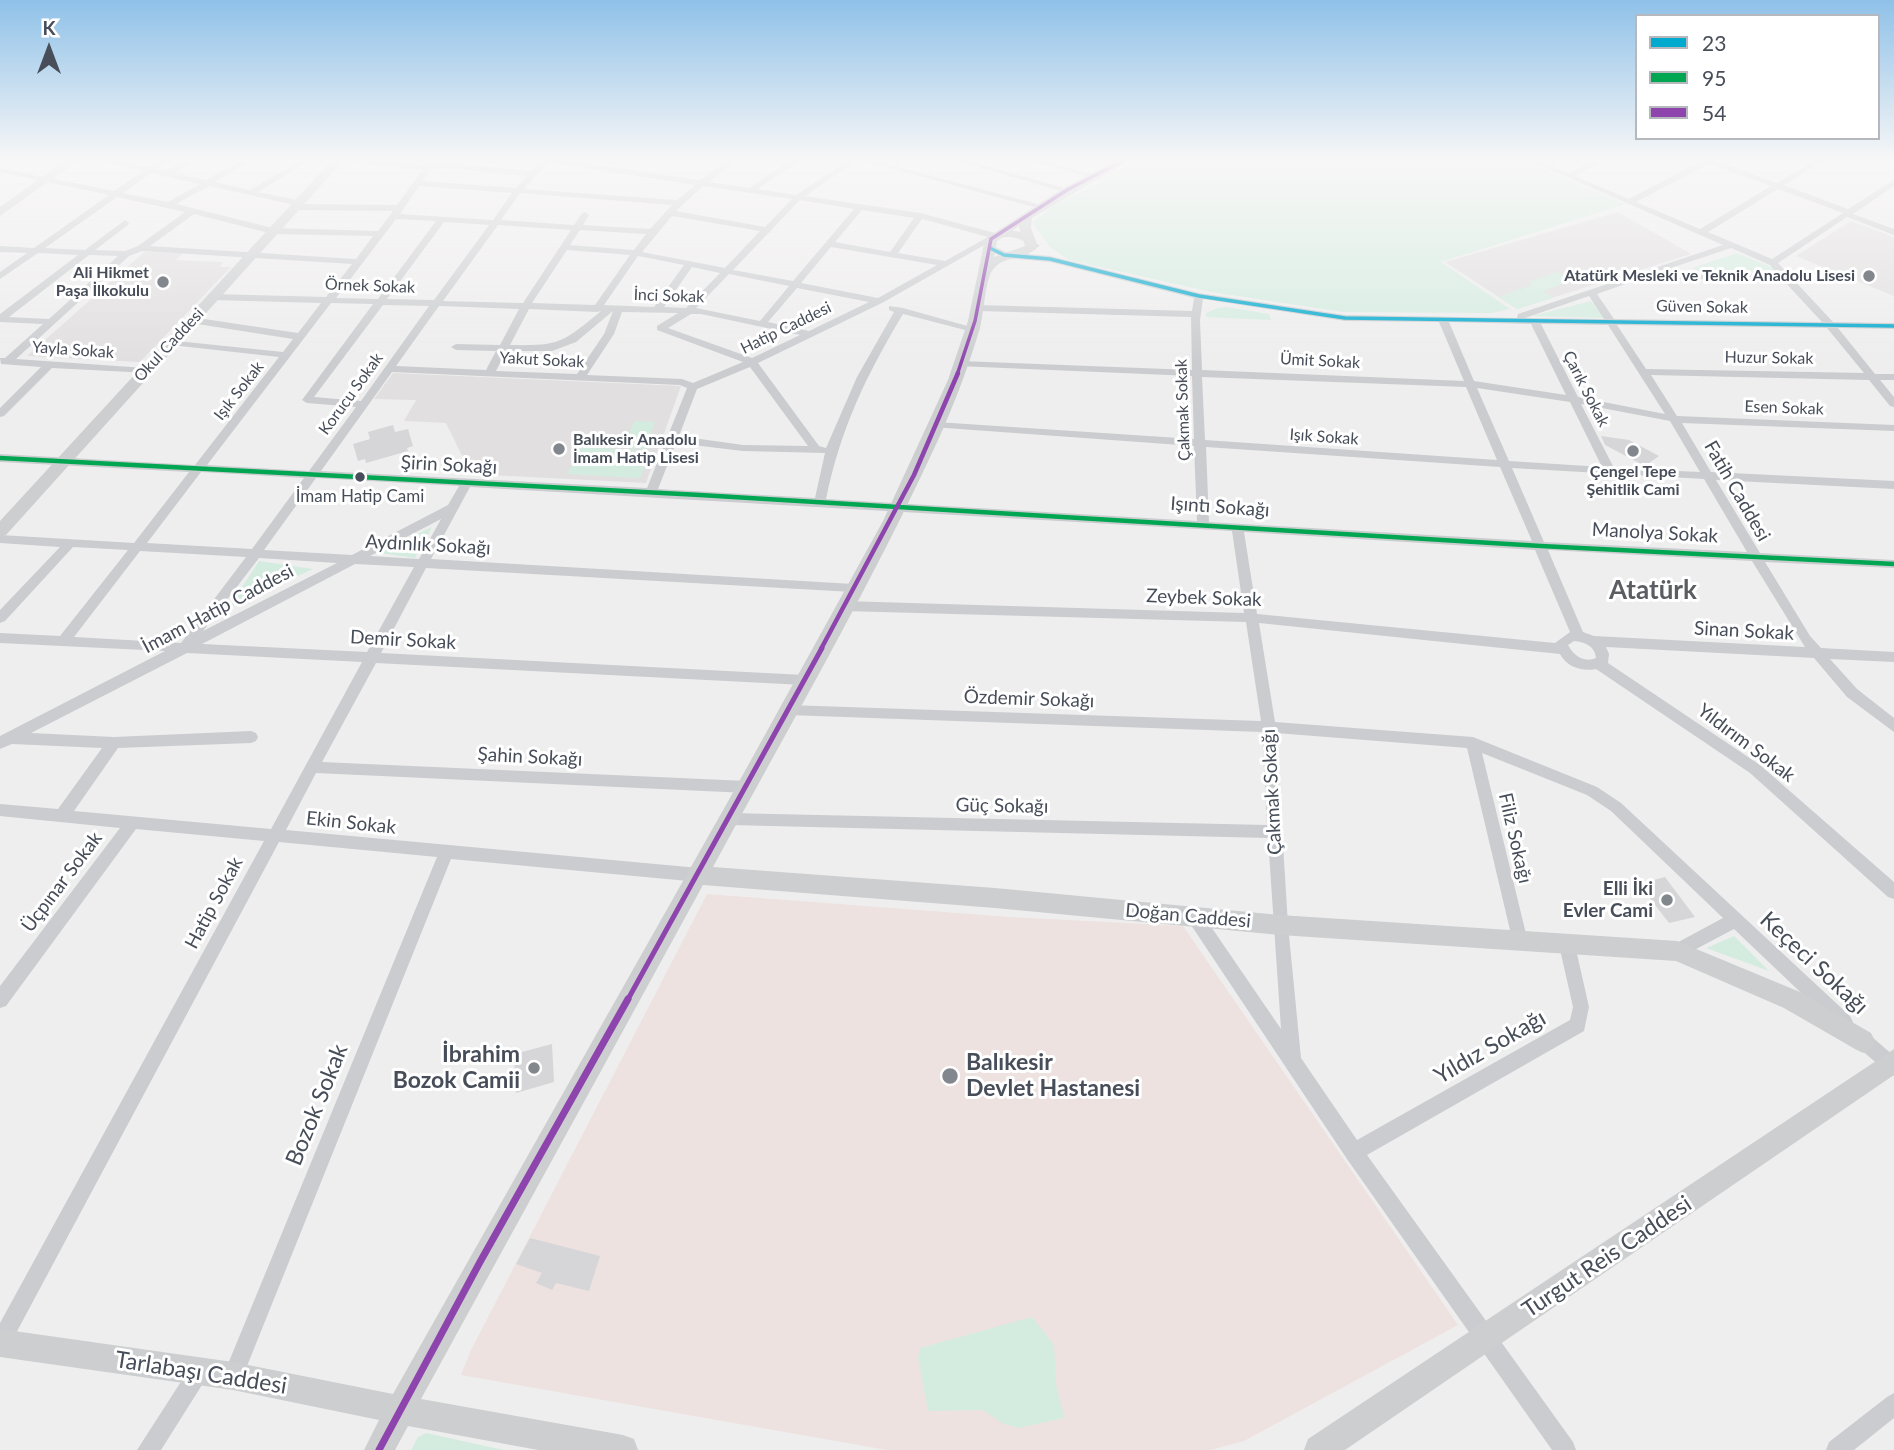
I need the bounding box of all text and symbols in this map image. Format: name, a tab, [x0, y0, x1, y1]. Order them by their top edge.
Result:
north arrow	[14, 14, 84, 84]
legend	[1635, 14, 1880, 140]
text: K	[42, 16, 56, 39]
text: 23	[1702, 30, 1726, 55]
text: 95	[1702, 65, 1726, 90]
text: 54	[1702, 100, 1726, 125]
place label: Ali Hikmet Paşa İlkokulu	[56, 263, 149, 301]
place label: Atatürk Mesleki ve Teknik Anadolu Lisesi	[1564, 266, 1855, 286]
marker: Atatürk Mesleki ve Teknik Anadolu Lisesi	[1861, 268, 1877, 284]
marker: Ali Hikmet Paşa İlkokulu	[155, 274, 171, 290]
street label: Örnek Sokak	[325, 275, 415, 297]
street label: İnci Sokak	[633, 285, 705, 307]
street label: Güven Sokak	[1656, 297, 1748, 317]
street label: Hatip Caddesi	[738, 298, 834, 358]
street label: Okul Caddesi	[130, 304, 208, 386]
street label: Yayla Sokak	[31, 338, 115, 362]
street label: Yakut Sokak	[499, 348, 585, 372]
street label: Çarık Sokak	[1559, 348, 1613, 430]
street label: Huzur Sokak	[1724, 348, 1814, 368]
street label: Korucu Sokak	[315, 349, 387, 439]
street label: Ümit Sokak	[1279, 349, 1361, 373]
street label: Işık Sokak	[210, 358, 268, 424]
street label: Çakmak Sokak	[1172, 359, 1194, 461]
street label: Esen Sokak	[1744, 397, 1824, 419]
street label: Işık Sokak	[1289, 425, 1359, 449]
place label: Balıkesir Anadolu İmam Hatip Lisesi	[573, 430, 699, 468]
street label: Fatih Caddesi	[1699, 437, 1775, 545]
marker: Balıkesir Anadolu İmam Hatip Lisesi	[551, 441, 567, 457]
marker: Çengel Tepe Şehitlik Cami	[1625, 443, 1641, 459]
street label: Şirin Sokağı	[400, 451, 498, 479]
place label: Çengel Tepe Şehitlik Cami	[1587, 462, 1679, 500]
marker: İmam Hatip Cami	[353, 470, 367, 484]
place label: İmam Hatip Cami	[296, 487, 424, 507]
street label: Işıntı Sokağı	[1170, 492, 1270, 522]
street label: Manolya Sokak	[1591, 518, 1719, 548]
street label: Aydınlık Sokağı	[365, 530, 491, 560]
street label: İmam Hatip Caddesi	[139, 560, 297, 658]
district label: Atatürk	[1609, 575, 1697, 607]
street label: Zeybek Sokak	[1146, 585, 1262, 611]
street label: Sinan Sokak	[1693, 617, 1795, 645]
street label: Demir Sokak	[349, 626, 457, 654]
street label: Özdemir Sokağı	[963, 685, 1095, 713]
street label: Yıldırım Sokak	[1693, 699, 1799, 787]
street label: Çakmak Sokağı	[1257, 729, 1287, 855]
street label: Şahin Sokağı	[477, 743, 583, 771]
street label: Filiz Sokağı	[1494, 790, 1536, 886]
street label: Güç Sokağı	[955, 794, 1049, 818]
street label: Ekin Sokak	[305, 807, 397, 839]
street label: Üçpınar Sokak	[17, 827, 107, 937]
street label: Hatip Sokak	[180, 853, 248, 953]
place label: Elli İki Evler Cami	[1563, 878, 1653, 922]
marker: Elli İki Evler Cami	[1659, 892, 1675, 908]
street label: Doğan Caddesi	[1124, 899, 1252, 933]
street label: Keçeci Sokağı	[1754, 906, 1874, 1020]
street label: Yıldız Sokağı	[1429, 1004, 1551, 1090]
street label: Bozok Sokak	[280, 1040, 354, 1170]
place label: İbrahim Bozok Camii	[393, 1041, 520, 1095]
place label: Balıkesir Devlet Hastanesi	[966, 1049, 1140, 1103]
marker: İbrahim Bozok Camii	[526, 1060, 542, 1076]
marker: Balıkesir Devlet Hastanesi	[940, 1066, 960, 1086]
street label: Turgut Reis Caddesi	[1517, 1190, 1697, 1324]
street label: Tarlabaşı Caddesi	[113, 1346, 289, 1400]

